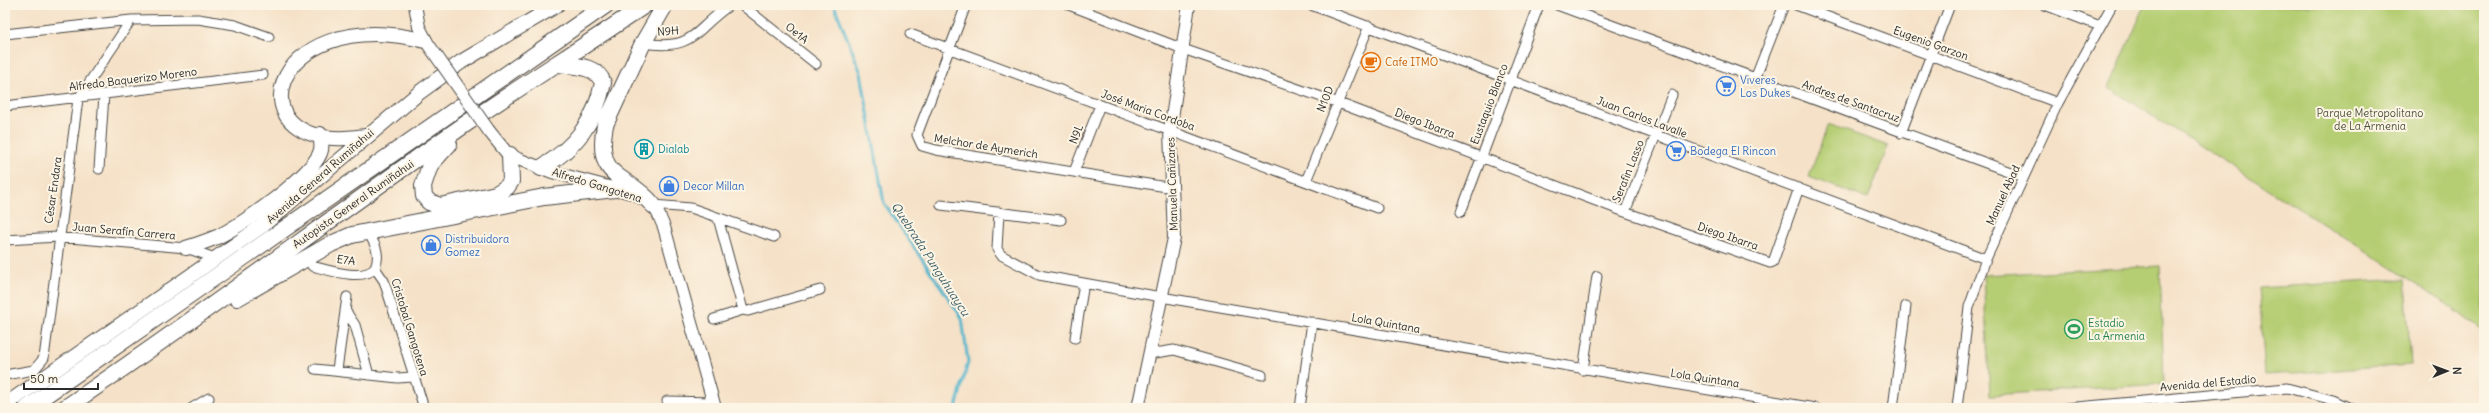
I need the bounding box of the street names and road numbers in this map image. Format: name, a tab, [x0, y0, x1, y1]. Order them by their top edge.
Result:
street label: Oe1A	[783, 19, 811, 47]
street label: N9H	[657, 23, 679, 39]
street label: Eugenio Garzon	[1892, 23, 1970, 63]
street label: Eustaquio Blanco	[1467, 62, 1511, 146]
street label: Alfredo Baquerizo Moreno	[68, 64, 198, 94]
street label: Andres de Santacruz	[1800, 77, 1902, 125]
street label: N10D	[1313, 84, 1337, 114]
street label: José Maria Cordoba	[1099, 86, 1197, 134]
street label: Juan Carlos Lavalle	[1595, 93, 1689, 141]
street label: Diego Ibarra	[1393, 105, 1457, 141]
street label: N9L	[1066, 122, 1086, 146]
street label: Avenida General Rumiñahui	[263, 126, 377, 226]
street label: Melchor de Aymerich	[933, 131, 1039, 161]
street label: Manuela Cañizares	[1163, 137, 1181, 231]
street label: Serafin Lasso	[1609, 138, 1647, 204]
street label: César Endara	[41, 156, 65, 224]
street label: Autopista General Rumiñahui	[290, 157, 416, 251]
street label: Manuel Abad	[1983, 162, 2023, 227]
street label: Alfredo Gangotena	[550, 165, 644, 205]
street label: Diego Ibarra	[1696, 219, 1760, 253]
street label: Juan Serafín Carrera	[72, 220, 176, 242]
street label: E7A	[336, 252, 356, 268]
street label: Cristobal Gangotena	[388, 276, 432, 378]
street label: Lola Quintana	[1351, 310, 1421, 336]
street label: Lola Quintana	[1670, 366, 1740, 390]
street label: Avenida del Estadio	[2159, 372, 2257, 394]

